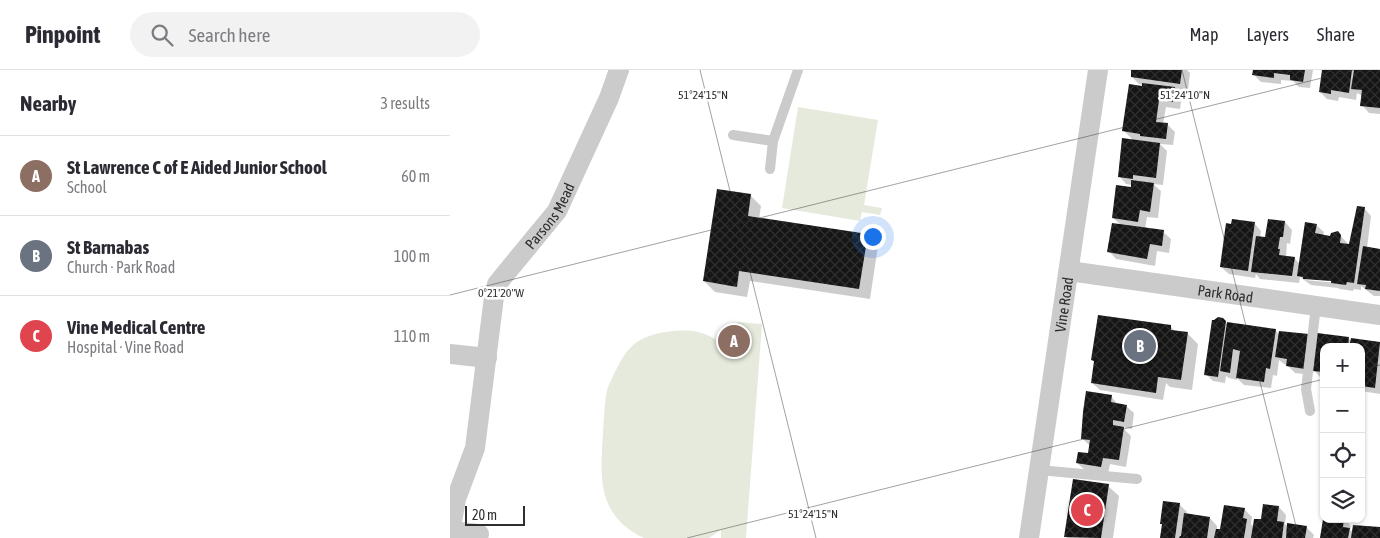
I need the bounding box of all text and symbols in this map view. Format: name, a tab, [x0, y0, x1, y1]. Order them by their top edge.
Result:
search box	[130, 12, 480, 57]
text: Pinpoint	[25, 21, 100, 48]
icon: search	[148, 21, 176, 49]
text: Search here	[188, 24, 270, 46]
text: Map	[1189, 24, 1218, 45]
text: Layers	[1246, 24, 1289, 45]
text: Share	[1317, 24, 1355, 45]
text: 51°24'15"N	[678, 88, 728, 102]
text: 51°24'10"N	[1160, 88, 1210, 102]
text: Nearby	[20, 91, 76, 115]
text: 3 results	[380, 94, 430, 112]
text: St Lawrence C of E Aided Junior School	[67, 156, 327, 178]
text: A	[32, 167, 40, 185]
text: 60 m	[401, 167, 430, 185]
text: School	[67, 178, 107, 196]
street label: Parsons Mead	[521, 180, 577, 252]
your location	[860, 224, 886, 250]
text: St Barnabas	[67, 236, 149, 258]
text: B	[32, 247, 40, 265]
text: 100 m	[394, 247, 430, 265]
text: Church · Park Road	[67, 258, 175, 276]
street label: Vine Road	[1051, 276, 1076, 333]
street label: Park Road	[1197, 281, 1254, 305]
text: 0°21'20"W	[478, 286, 524, 300]
text: Vine Medical Centre	[67, 316, 205, 338]
pin: A	[718, 322, 750, 360]
text: C	[32, 327, 40, 345]
text: 110 m	[394, 327, 430, 345]
pin: B	[1124, 327, 1156, 365]
text: Hospital · Vine Road	[67, 338, 184, 356]
map controls	[1320, 343, 1365, 523]
button: +	[1320, 343, 1365, 388]
button: −	[1320, 388, 1365, 433]
button: locate	[1320, 433, 1365, 478]
button: layers	[1320, 478, 1365, 523]
pin: C	[1071, 491, 1103, 529]
scale bar	[465, 503, 525, 526]
text: 20 m	[472, 507, 497, 523]
text: 51°24'15"N	[788, 507, 838, 521]

